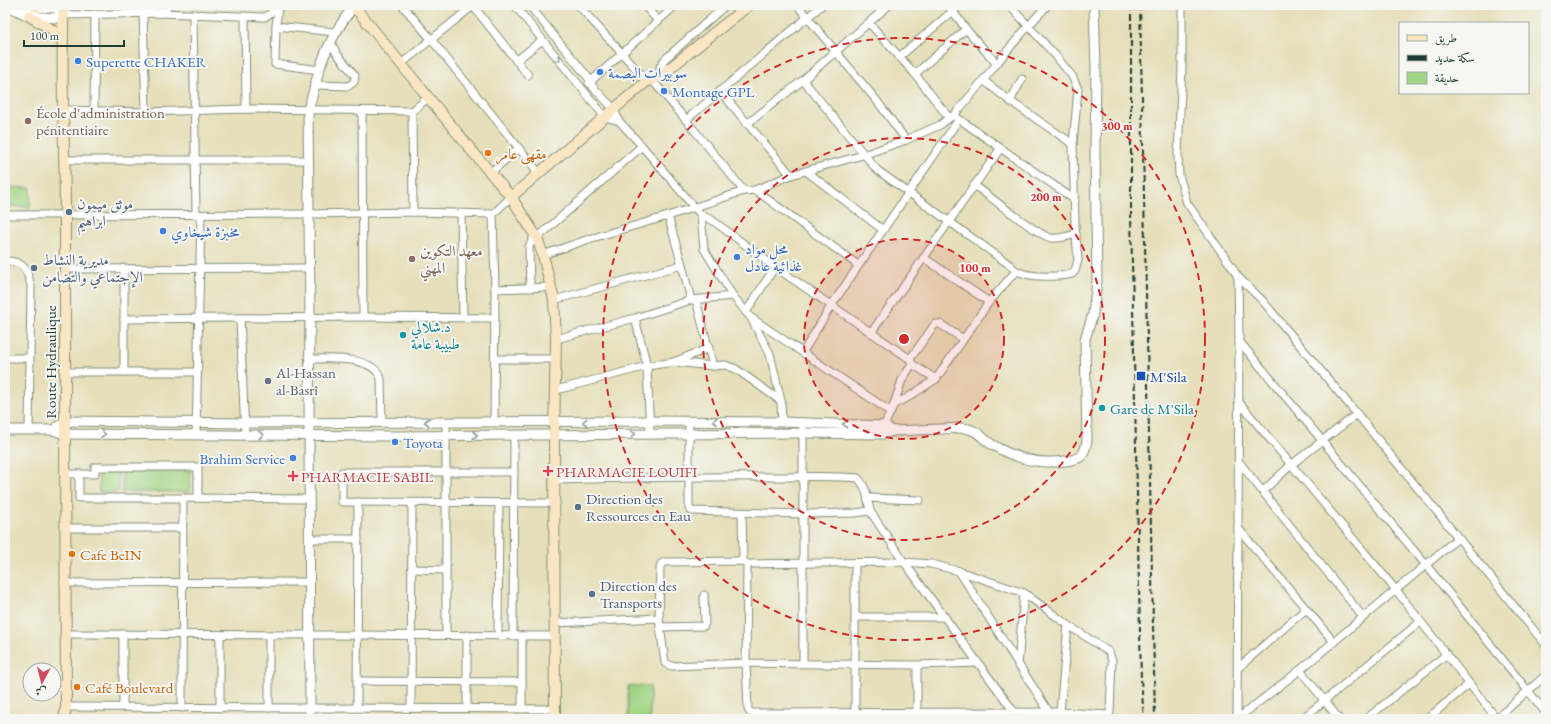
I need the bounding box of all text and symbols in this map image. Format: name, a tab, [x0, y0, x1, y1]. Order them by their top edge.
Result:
scale bar	[24, 22, 124, 48]
legend	[1399, 22, 1529, 94]
text: 100 m	[30, 28, 60, 44]
text: طريق	[1435, 30, 1457, 46]
text: سكة حديد	[1435, 50, 1475, 66]
place label: Superette CHAKER	[86, 52, 207, 71]
one-way arrow	[554, 55, 561, 62]
marker: Superette CHAKER	[73, 56, 83, 66]
place label: سوبيرات البصمة	[608, 63, 687, 82]
marker: سوبيرات البصمة	[595, 67, 605, 77]
text: حديقة	[1435, 70, 1459, 86]
place label: Montage GPL	[672, 82, 755, 101]
marker: Montage GPL	[659, 86, 669, 96]
place label: École d'administration pénitentiaire	[36, 103, 165, 139]
marker: École d'administration pénitentiaire	[23, 116, 33, 126]
text: 300 m	[1101, 118, 1133, 134]
place label: مقهى عامر	[496, 144, 547, 165]
marker: مقهى عامر	[483, 148, 493, 158]
text: 200 m	[1030, 189, 1062, 205]
place label: موثق ميمون ابراهيم	[77, 194, 133, 236]
marker: موثق ميمون ابراهيم	[64, 207, 74, 217]
place label: مخبزة شيخاوي	[171, 222, 239, 244]
marker: مخبزة شيخاوي	[158, 226, 168, 236]
place label: محل مواد غذائية عادل	[745, 239, 802, 275]
place label: معهد التكوين المهني	[420, 241, 483, 282]
place label: مديرية النشاط الإجتماعي والتضامن	[42, 250, 143, 289]
marker: محل مواد غذائية عادل	[732, 252, 742, 262]
marker: معهد التكوين المهني	[407, 254, 417, 264]
text: 100 m	[959, 260, 991, 276]
marker: مديرية النشاط الإجتماعي والتضامن	[29, 263, 39, 273]
street label: Route Hydraulique	[41, 305, 60, 419]
place label: د.شلالي طبيبة عامة	[411, 317, 460, 353]
marker: د.شلالي طبيبة عامة	[398, 330, 408, 340]
centre of rings	[897, 332, 911, 346]
place label: Al-Hassan al-Basrî	[275, 363, 336, 399]
place label: M'Sila	[1150, 367, 1187, 386]
marker: M'Sila	[1135, 370, 1147, 382]
marker: Al-Hassan al-Basrî	[263, 376, 273, 386]
place label: Gare de M'Sila	[1110, 399, 1194, 418]
marker: Gare de M'Sila	[1097, 403, 1107, 413]
one-way arrow	[582, 417, 588, 426]
one-way arrow	[712, 417, 718, 426]
one-way arrow	[424, 418, 430, 426]
one-way arrow	[842, 420, 848, 429]
one-way arrow	[100, 430, 106, 438]
one-way arrow	[630, 430, 636, 438]
one-way arrow	[258, 431, 264, 439]
one-way arrow	[472, 431, 478, 439]
place label: Toyota	[403, 433, 443, 452]
marker: Toyota	[390, 437, 400, 447]
place label: Brahim Service	[199, 449, 285, 468]
marker: Brahim Service	[288, 453, 298, 463]
place label: PHARMACIE LOUIFI	[556, 462, 697, 481]
marker: PHARMACIE LOUIFI	[543, 466, 553, 476]
place label: PHARMACIE SABIL	[301, 467, 433, 486]
marker: PHARMACIE SABIL	[288, 471, 298, 481]
place label: Direction des Ressources en Eau	[586, 489, 691, 525]
marker: Direction des Ressources en Eau	[573, 502, 583, 512]
place label: Cafe BeIN	[80, 545, 142, 564]
marker: Cafe BeIN	[67, 549, 77, 559]
place label: Direction des Transports	[600, 576, 677, 612]
marker: Direction des Transports	[587, 589, 597, 599]
north arrow	[22, 662, 62, 702]
place label: Café Boulevard	[85, 678, 174, 697]
marker: Café Boulevard	[72, 682, 82, 692]
text: ش	[34, 684, 47, 700]

